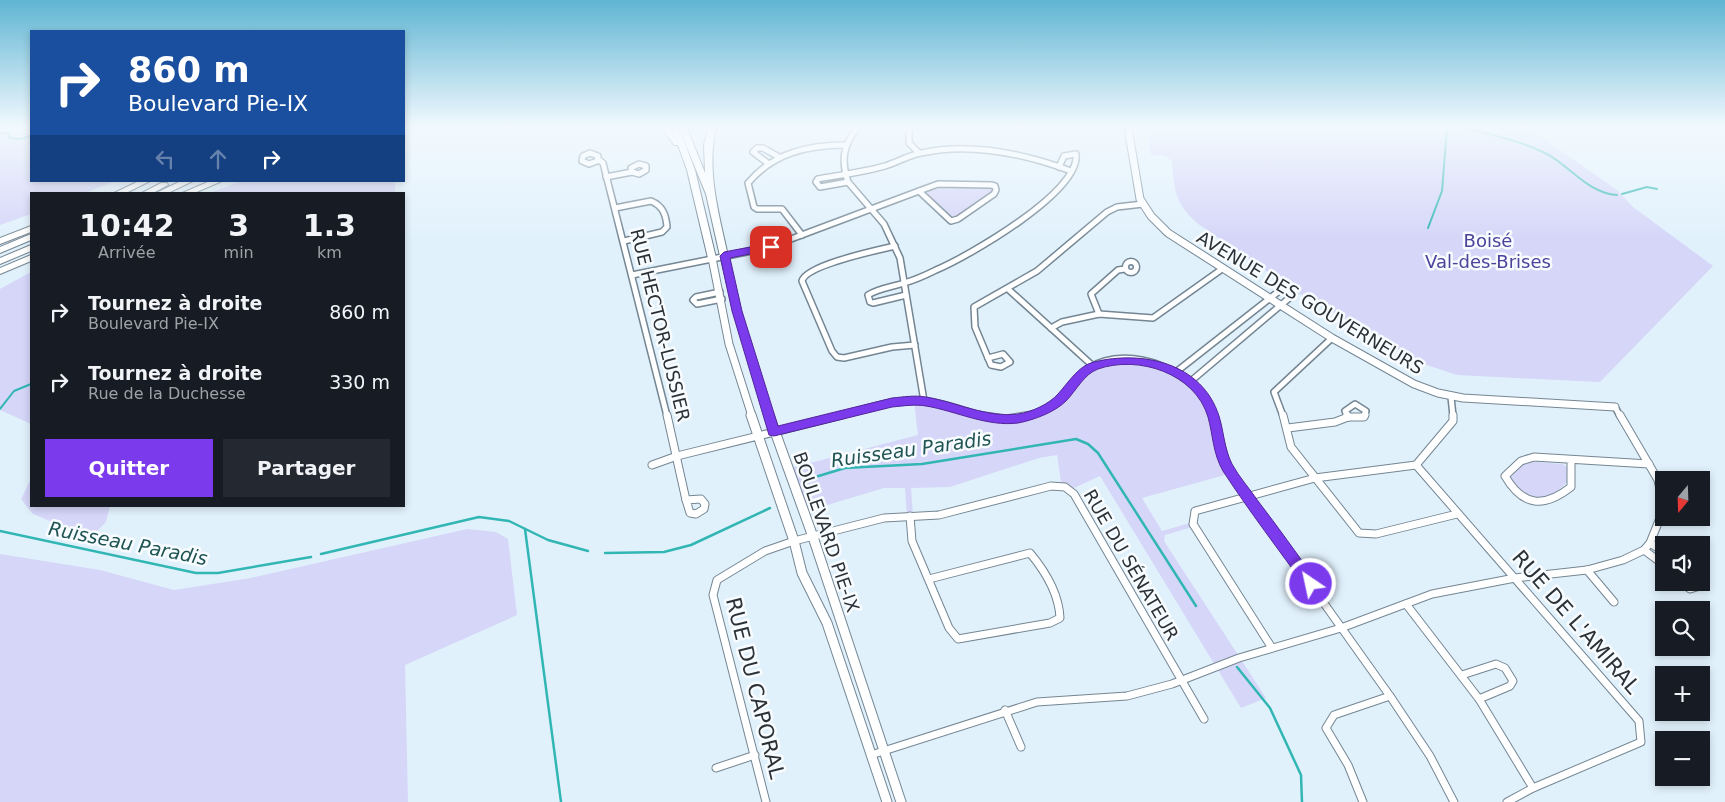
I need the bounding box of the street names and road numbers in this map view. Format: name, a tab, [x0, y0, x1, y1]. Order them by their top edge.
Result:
street label: RUE HECTOR-LUSSIER	[626, 226, 695, 424]
street label: AVENUE DES GOUVERNEURS	[1193, 227, 1427, 379]
street label: BOULEVARD PIE-IX	[789, 449, 864, 615]
street label: RUE DU SÉNATEUR	[1080, 486, 1183, 644]
street label: RUE DE L'AMIRAL	[1507, 545, 1645, 699]
street label: RUE DU CAPORAL	[721, 595, 789, 782]

